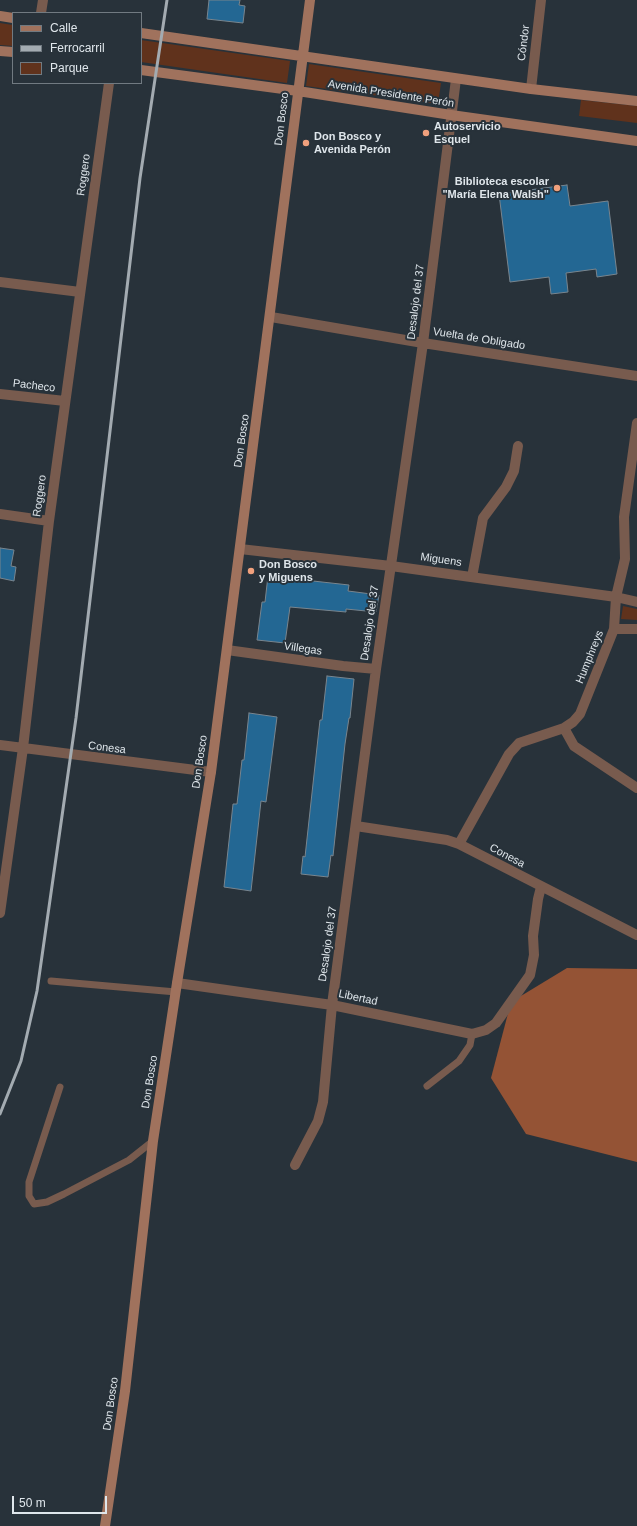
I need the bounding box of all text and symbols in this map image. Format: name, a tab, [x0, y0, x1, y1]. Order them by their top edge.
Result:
legend	[12, 12, 142, 84]
text: Calle	[50, 21, 77, 35]
street label: Cóndor	[515, 24, 533, 62]
text: Ferrocarril	[50, 41, 105, 55]
text: Parque	[50, 61, 89, 75]
street label: Avenida Presidente Perón	[327, 78, 455, 110]
street label: Don Bosco	[272, 91, 292, 147]
place label: Autoservicio Esquel	[434, 120, 501, 146]
marker: Autoservicio Esquel	[421, 128, 431, 138]
place label: Don Bosco y Avenida Perón	[314, 130, 391, 156]
marker: Don Bosco y Avenida Perón	[301, 138, 311, 148]
street label: Roggero	[75, 153, 93, 197]
place label: Biblioteca escolar "María Elena Walsh"	[442, 175, 549, 201]
marker: Biblioteca escolar "María Elena Walsh"	[552, 183, 562, 193]
street label: Desalojo del 37	[405, 264, 427, 340]
street label: Vuelta de Obligado	[432, 325, 526, 353]
street label: Pacheco	[12, 377, 56, 395]
street label: Don Bosco	[232, 413, 252, 469]
street label: Roggero	[31, 474, 49, 518]
street label: Miguens	[419, 551, 463, 569]
place label: Don Bosco y Miguens	[259, 558, 317, 584]
marker: Don Bosco y Miguens	[246, 566, 256, 576]
street label: Desalojo del 37	[358, 585, 382, 661]
street label: Humphreys	[573, 628, 607, 686]
street label: Villegas	[283, 640, 323, 658]
street label: Don Bosco	[190, 734, 210, 790]
street label: Conesa	[87, 739, 127, 757]
street label: Conesa	[487, 841, 527, 871]
street label: Desalojo del 37	[316, 906, 340, 982]
street label: Libertad	[337, 987, 379, 1009]
street label: Don Bosco	[139, 1054, 161, 1110]
street label: Don Bosco	[101, 1376, 121, 1432]
scale bar	[14, 1488, 109, 1514]
text: 50 m	[19, 1496, 46, 1510]

